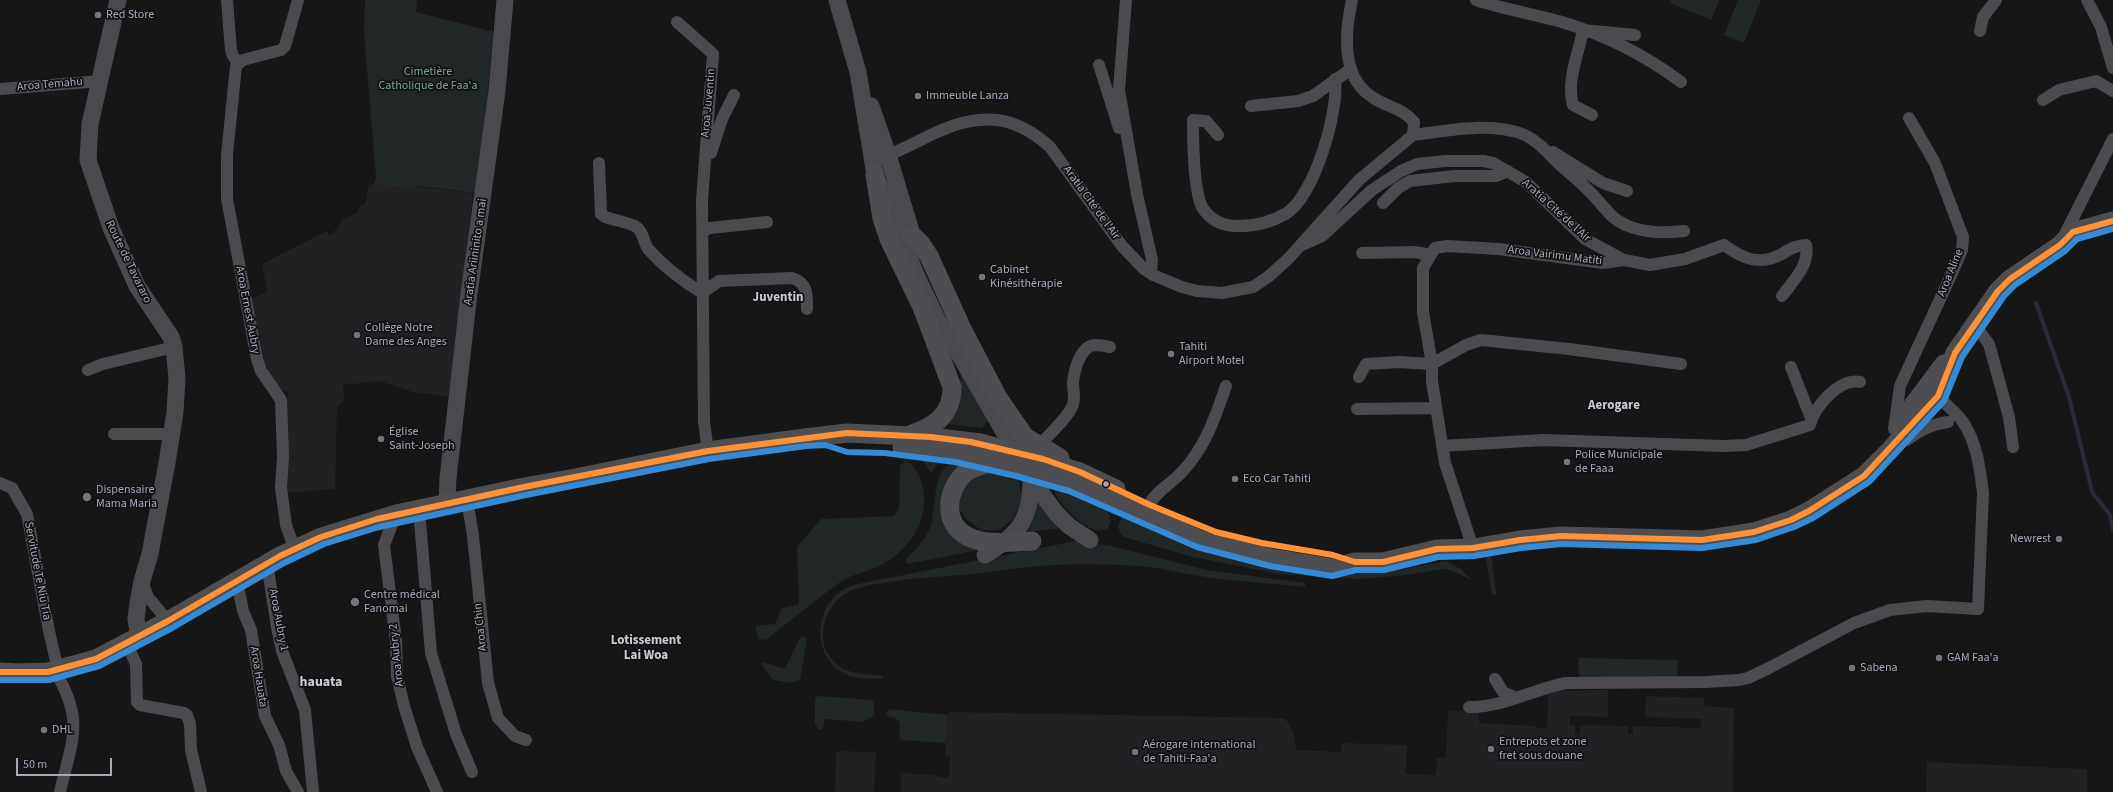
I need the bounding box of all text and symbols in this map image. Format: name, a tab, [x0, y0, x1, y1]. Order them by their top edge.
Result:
place label: Red Store	[106, 8, 154, 22]
marker: Red Store	[93, 10, 103, 20]
park label: Cimetière Catholique de Faa'a	[378, 65, 478, 93]
street label: Aroa Juventin	[699, 68, 719, 138]
street label: Aroa Temahu	[17, 75, 83, 95]
place label: Immeuble Lanza	[926, 89, 1009, 103]
marker: Immeuble Lanza	[913, 91, 923, 101]
street label: Aratia Cité de l'Air	[1059, 163, 1123, 243]
street label: Aratia Cité de l'Air	[1519, 176, 1593, 246]
street label: Aratia Ariininito a mai	[461, 198, 491, 306]
street label: Route de Tavararo	[102, 218, 154, 306]
street label: Aroa Vairimu Matiti	[1507, 243, 1603, 269]
street label: Aroa Aline	[1935, 247, 1967, 299]
place label: Cabinet Kinésithérapie	[990, 263, 1062, 291]
street label: Aroa Ernest Aubry	[231, 265, 263, 355]
marker: Cabinet Kinésithérapie	[977, 272, 987, 282]
district label: Juventin	[753, 290, 803, 306]
place label: Collège Notre Dame des Anges	[365, 321, 447, 349]
marker: Collège Notre Dame des Anges	[352, 330, 362, 340]
place label: Tahiti Airport Motel	[1179, 340, 1244, 368]
marker: Tahiti Airport Motel	[1166, 349, 1176, 359]
district label: Aerogare	[1588, 398, 1640, 414]
place label: Église Saint-Joseph	[389, 425, 455, 453]
marker: Église Saint-Joseph	[376, 434, 386, 444]
place label: Police Municipale de Faaa	[1575, 448, 1662, 476]
marker: Police Municipale de Faaa	[1562, 457, 1572, 467]
place label: Eco Car Tahiti	[1243, 472, 1311, 486]
marker: Eco Car Tahiti	[1230, 474, 1240, 484]
unlabelled marker	[1101, 479, 1111, 489]
place label: Dispensaire Mama Maria	[96, 483, 157, 511]
marker: Dispensaire Mama Maria	[81, 491, 93, 503]
street label: Servitude Te Niu Tia	[20, 521, 54, 621]
place label: Newrest	[2010, 532, 2051, 546]
marker: Newrest	[2054, 534, 2064, 544]
street label: Aroa Aubry 1	[265, 588, 291, 652]
place label: Centre médical Fanomai	[364, 588, 440, 616]
marker: Centre médical Fanomai	[349, 596, 361, 608]
street label: Aroa Chin	[471, 602, 491, 652]
street label: Aroa Aubry 2	[387, 623, 407, 687]
district label: Lotissement Lai Woa	[611, 633, 681, 664]
street label: Aroa Hauata	[246, 646, 270, 708]
place label: GAM Faa'a	[1947, 651, 1999, 665]
marker: GAM Faa'a	[1934, 653, 1944, 663]
place label: Sabena	[1860, 661, 1898, 675]
marker: Sabena	[1847, 663, 1857, 673]
district label: hauata	[300, 675, 342, 691]
place label: DHL	[52, 723, 73, 737]
marker: DHL	[39, 725, 49, 735]
place label: Entrepots et zone fret sous douane	[1499, 735, 1587, 763]
place label: Aérogare international de Tahiti-Faa'a	[1143, 738, 1255, 766]
marker: Entrepots et zone fret sous douane	[1486, 744, 1496, 754]
marker: Aérogare international de Tahiti-Faa'a	[1130, 747, 1140, 757]
scale bar	[18, 750, 114, 776]
text: 50 m	[23, 756, 47, 773]

